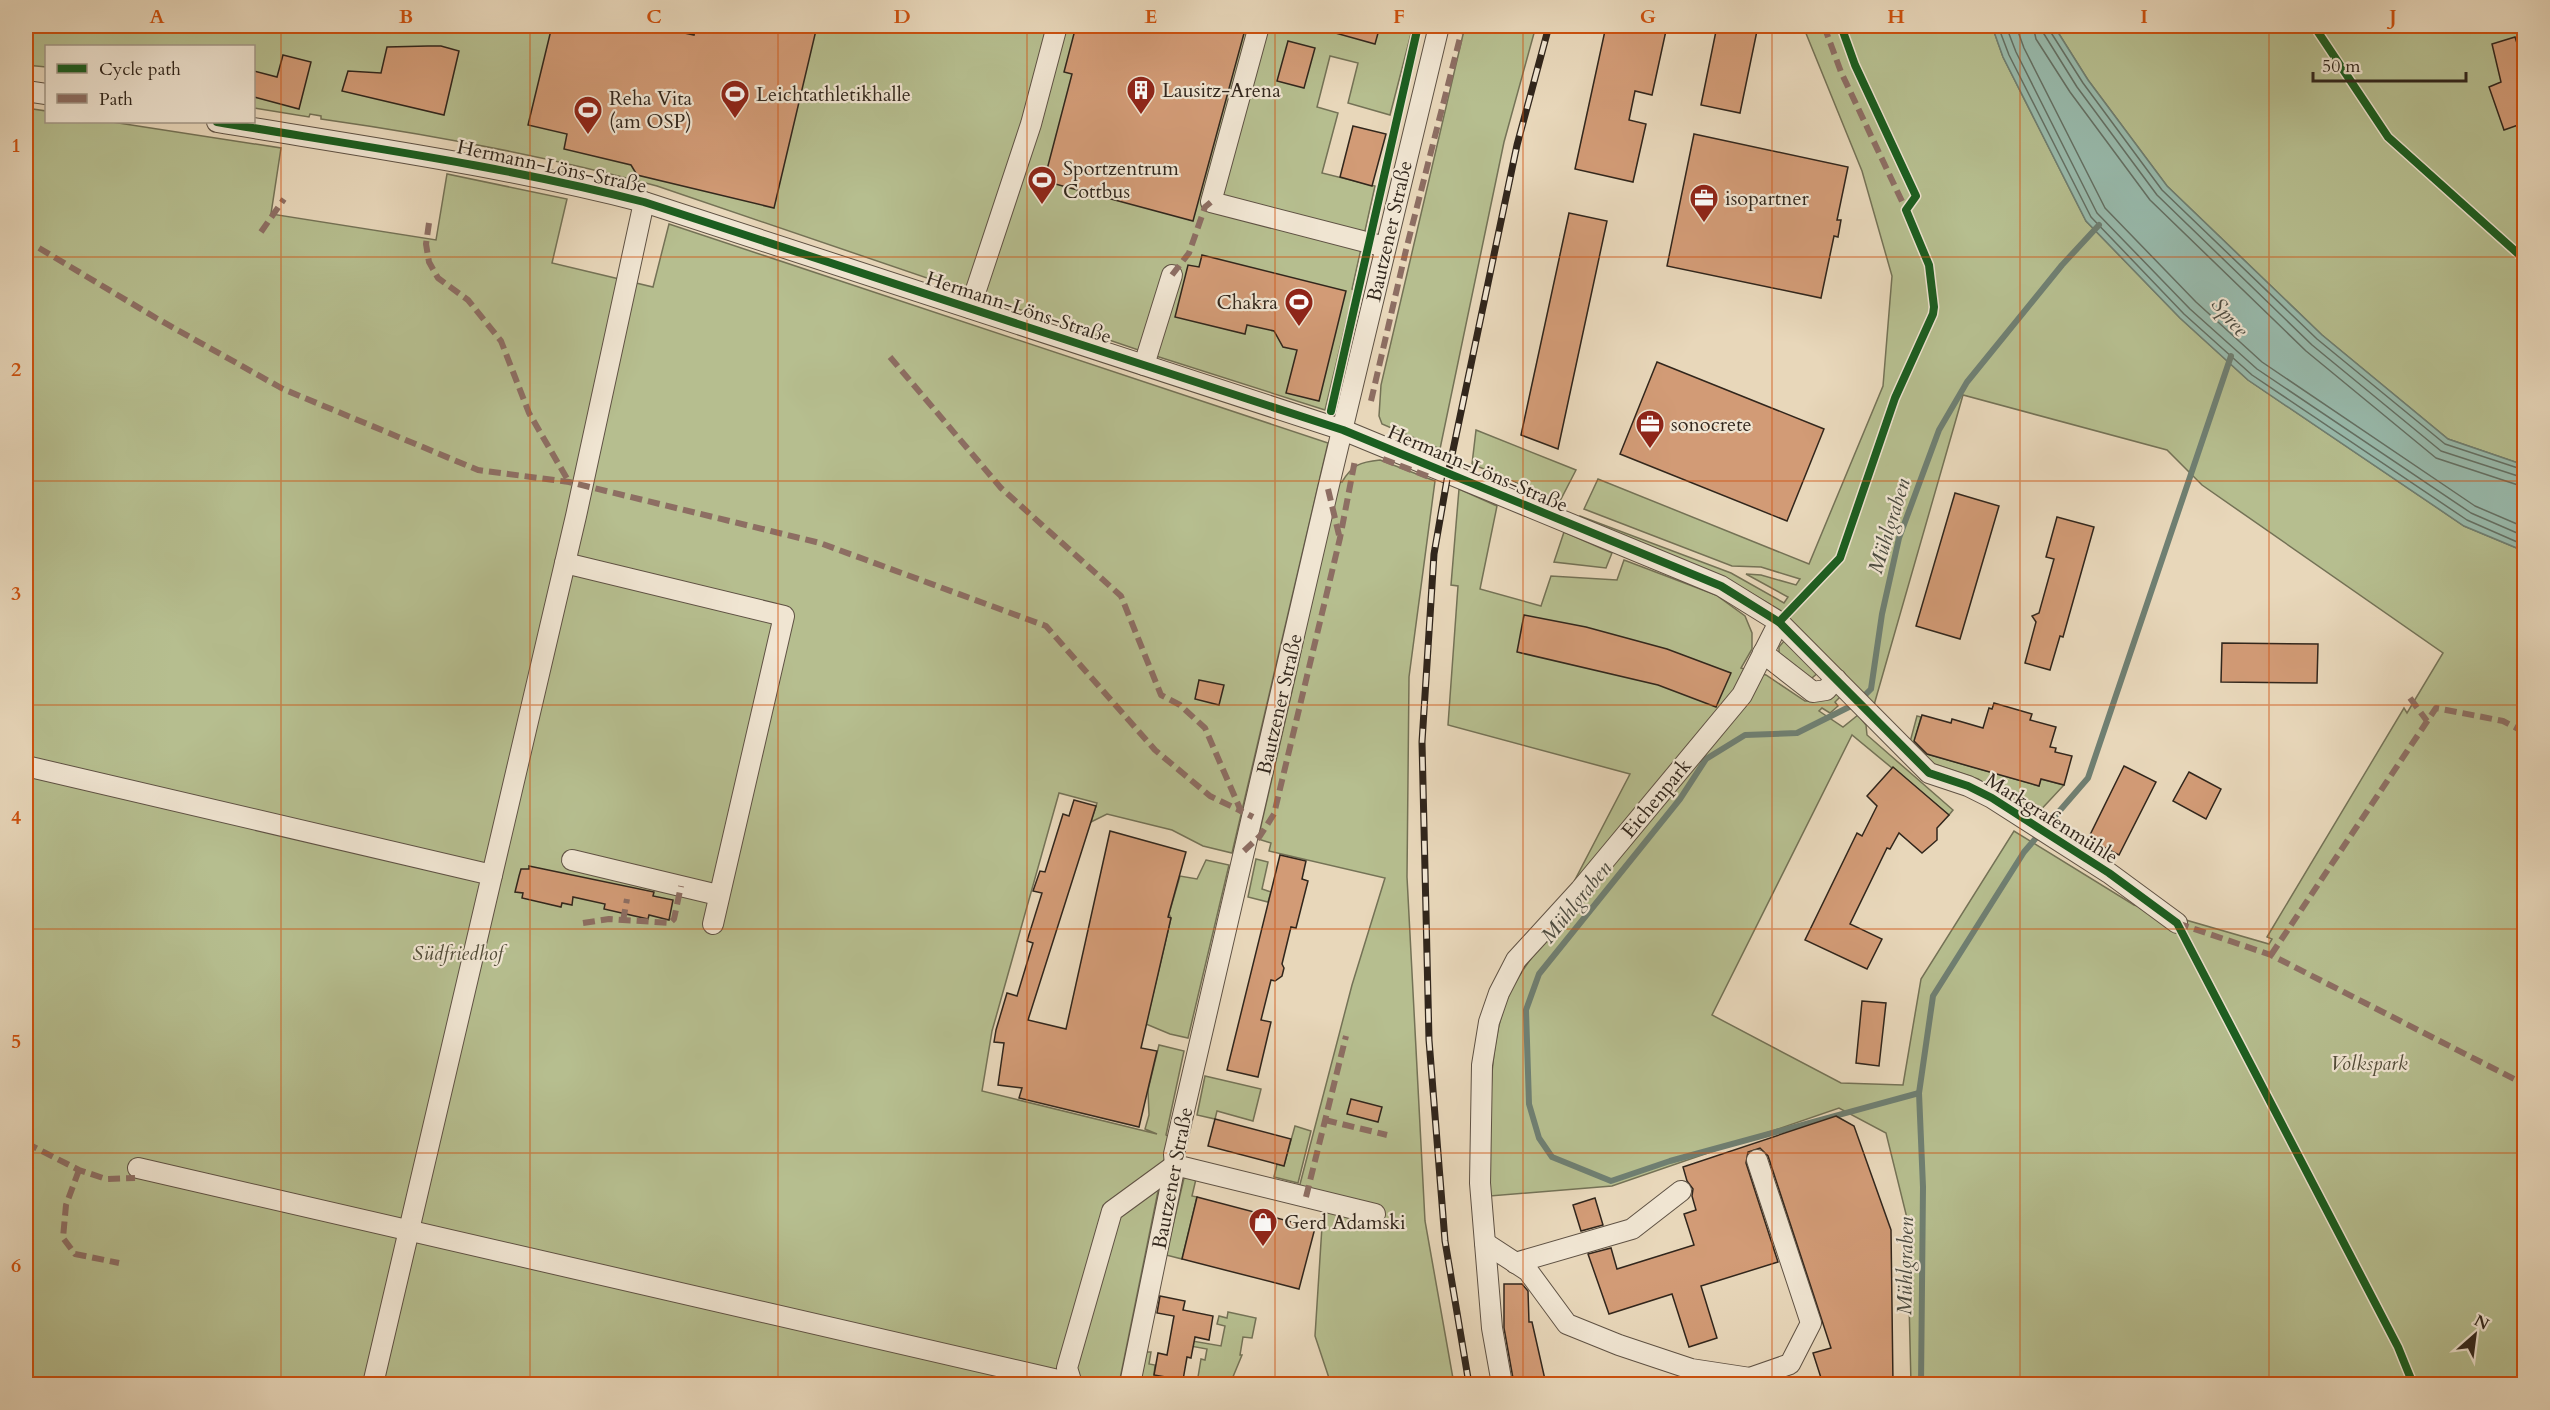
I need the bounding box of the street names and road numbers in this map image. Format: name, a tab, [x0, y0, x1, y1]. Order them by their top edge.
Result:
street label: Hermann-Löns-Straße	[454, 133, 649, 200]
street label: Bautzener Straße	[1360, 158, 1419, 304]
street label: Hermann-Löns-Straße	[923, 265, 1115, 350]
street label: Hermann-Löns-Straße	[1383, 418, 1572, 519]
street label: Bautzener Straße	[1250, 631, 1309, 777]
street label: Eichenpark	[1615, 753, 1698, 844]
street label: Markgrafenmühle	[1980, 767, 2123, 870]
street label: Bautzener Straße	[1146, 1105, 1199, 1251]

